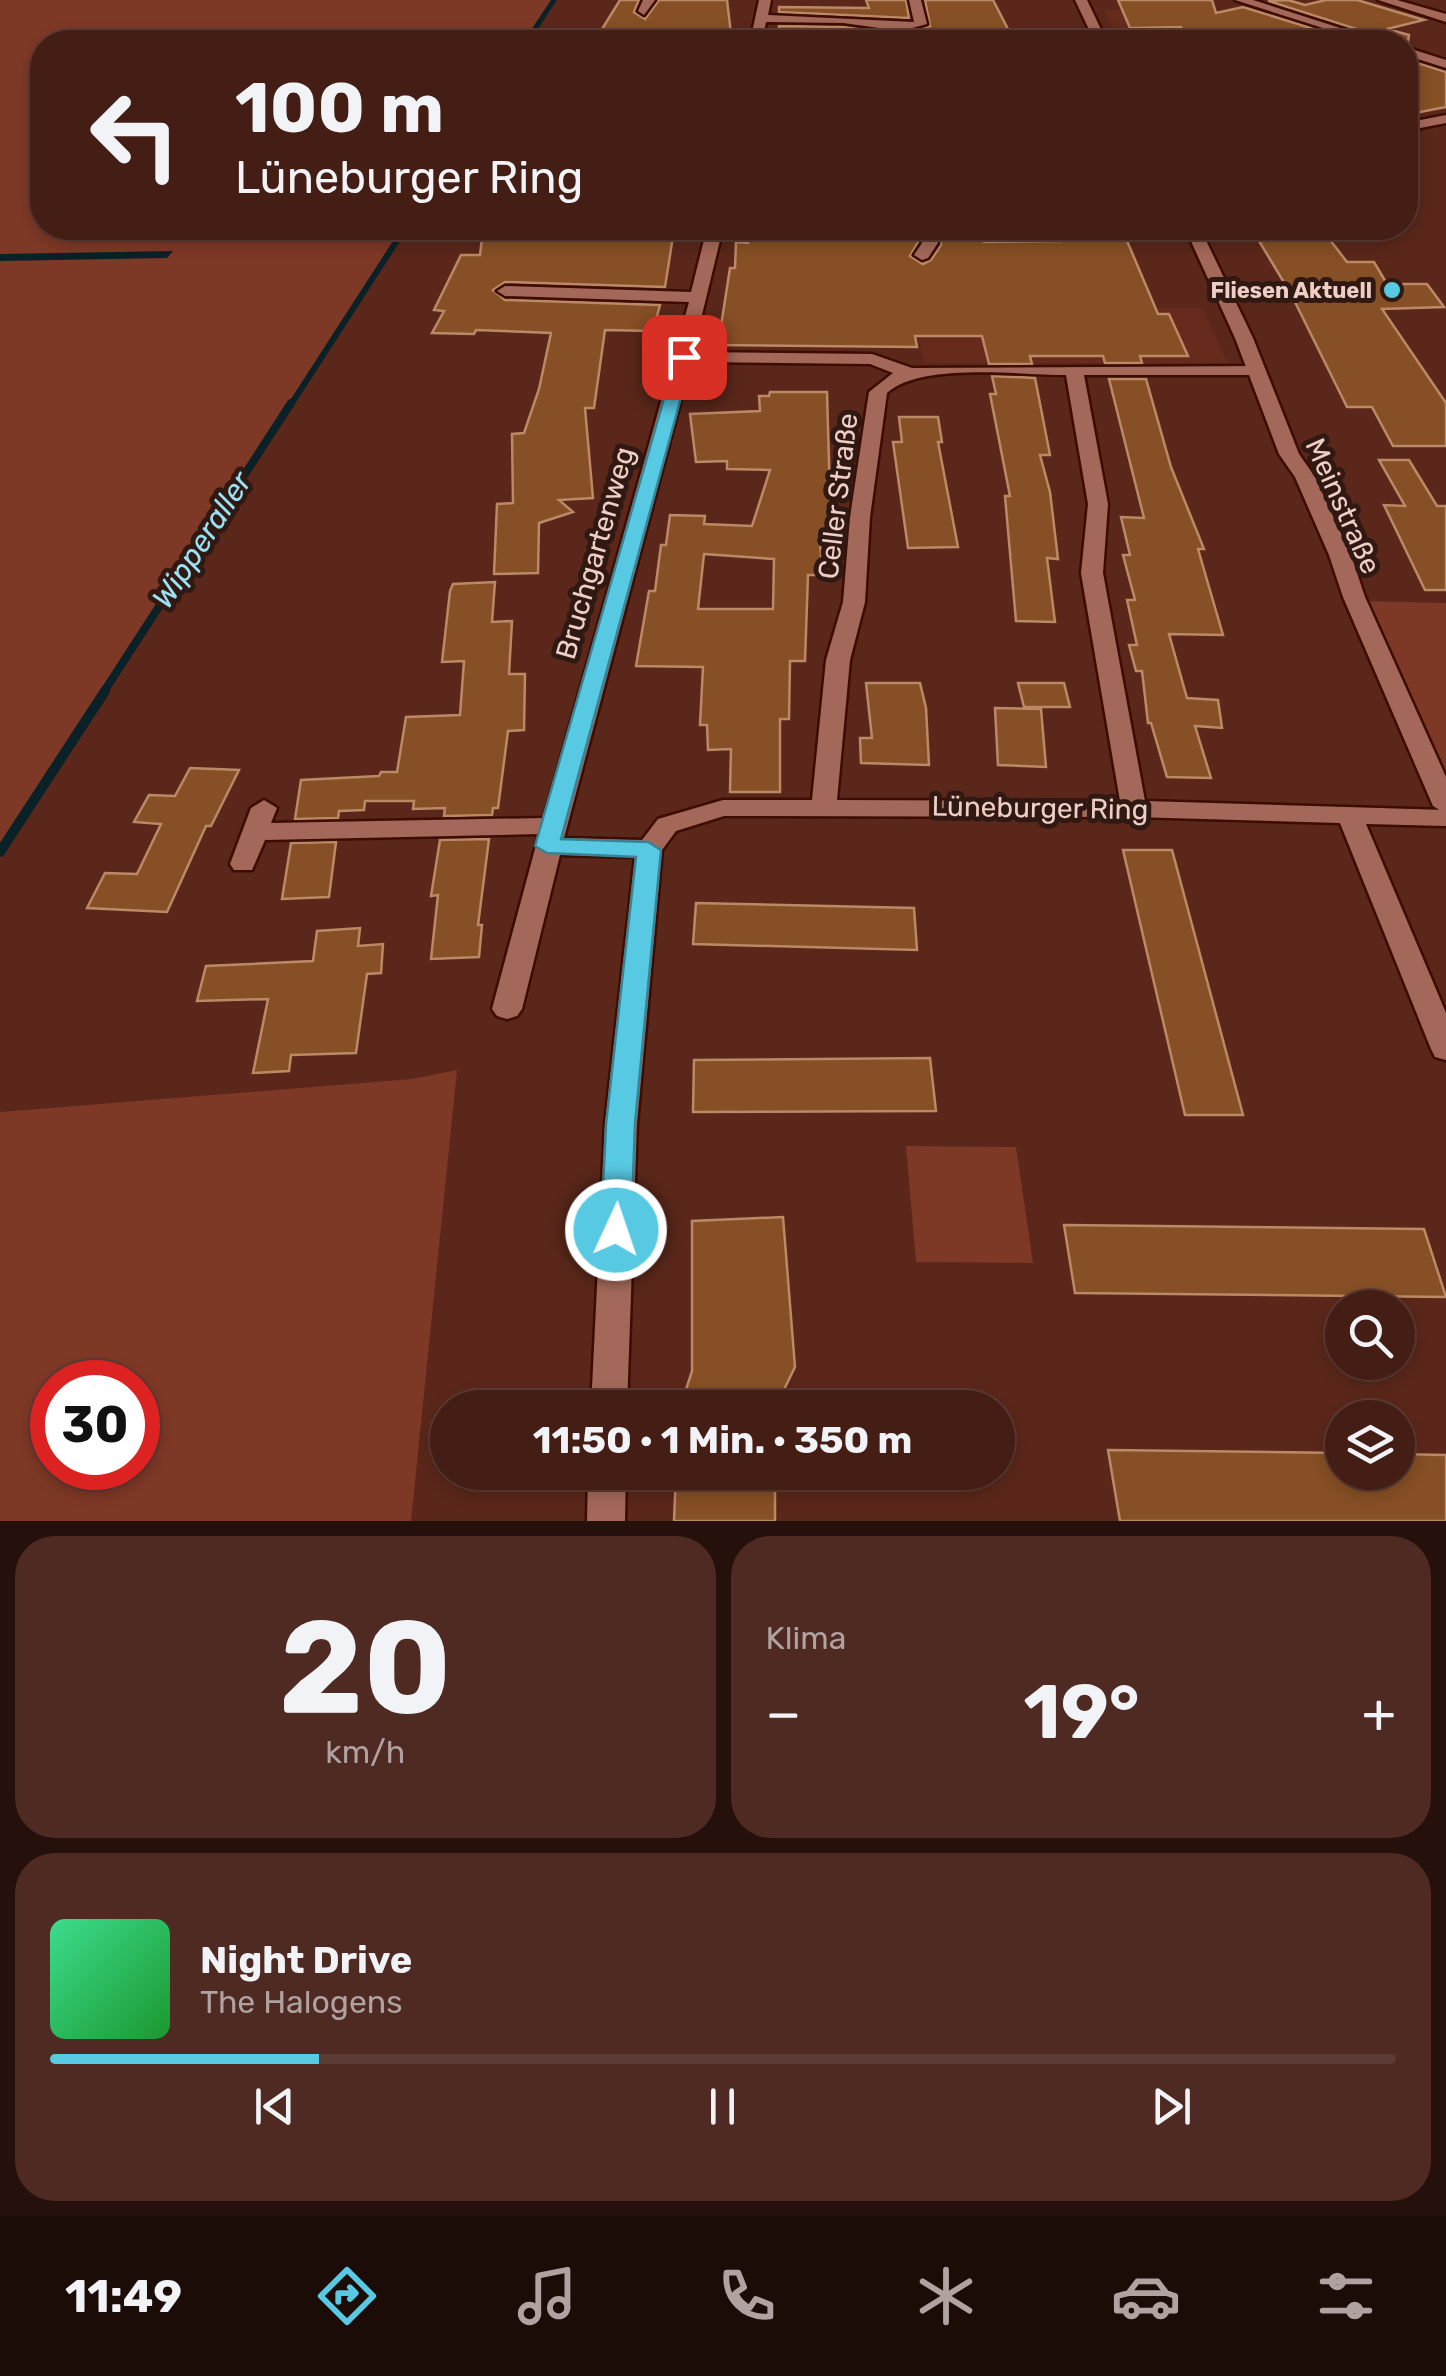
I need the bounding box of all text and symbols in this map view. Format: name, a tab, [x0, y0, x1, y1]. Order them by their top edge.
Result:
text: 100 m	[235, 67, 444, 150]
icon: left	[70, 70, 200, 200]
text: Lüneburger Ring	[235, 151, 583, 204]
place label: Fliesen Aktuell	[1211, 277, 1372, 304]
marker: Fliesen Aktuell	[1381, 279, 1403, 301]
pin	[642, 315, 727, 400]
icon: arrive	[657, 330, 712, 385]
street label: Celler Straße	[811, 411, 865, 581]
street label: Meinstraße	[1298, 433, 1388, 579]
street label: Bruchgartenweg	[549, 443, 641, 663]
water label: Wipperaller	[145, 464, 260, 615]
street label: Lüneburger Ring	[931, 790, 1149, 826]
position arrow	[564, 1178, 668, 1282]
map controls	[1325, 1290, 1415, 1490]
button: search	[1325, 1290, 1415, 1380]
speed limit sign: 30	[30, 1360, 160, 1490]
button: layers	[1325, 1400, 1415, 1490]
text: 11:50 · 1 Min. · 350 m	[533, 1417, 912, 1463]
text: 20	[279, 1590, 452, 1745]
text: Klima	[766, 1619, 846, 1657]
text: 19°	[1023, 1668, 1140, 1757]
text: −	[766, 1681, 801, 1746]
text: +	[1362, 1681, 1396, 1746]
text: km/h	[325, 1733, 405, 1771]
text: Night Drive	[200, 1937, 412, 1983]
text: The Halogens	[200, 1983, 403, 2021]
icon: previous	[247, 2079, 302, 2134]
icon: pause	[695, 2079, 750, 2134]
icon: next	[1144, 2079, 1199, 2134]
icon: directions	[312, 2261, 382, 2331]
icon: music	[512, 2261, 582, 2331]
icon: phone	[712, 2261, 782, 2331]
icon: climate	[911, 2261, 981, 2331]
icon: car	[1111, 2261, 1181, 2331]
icon: filters	[1311, 2261, 1381, 2331]
text: 11:49	[65, 2270, 182, 2323]

